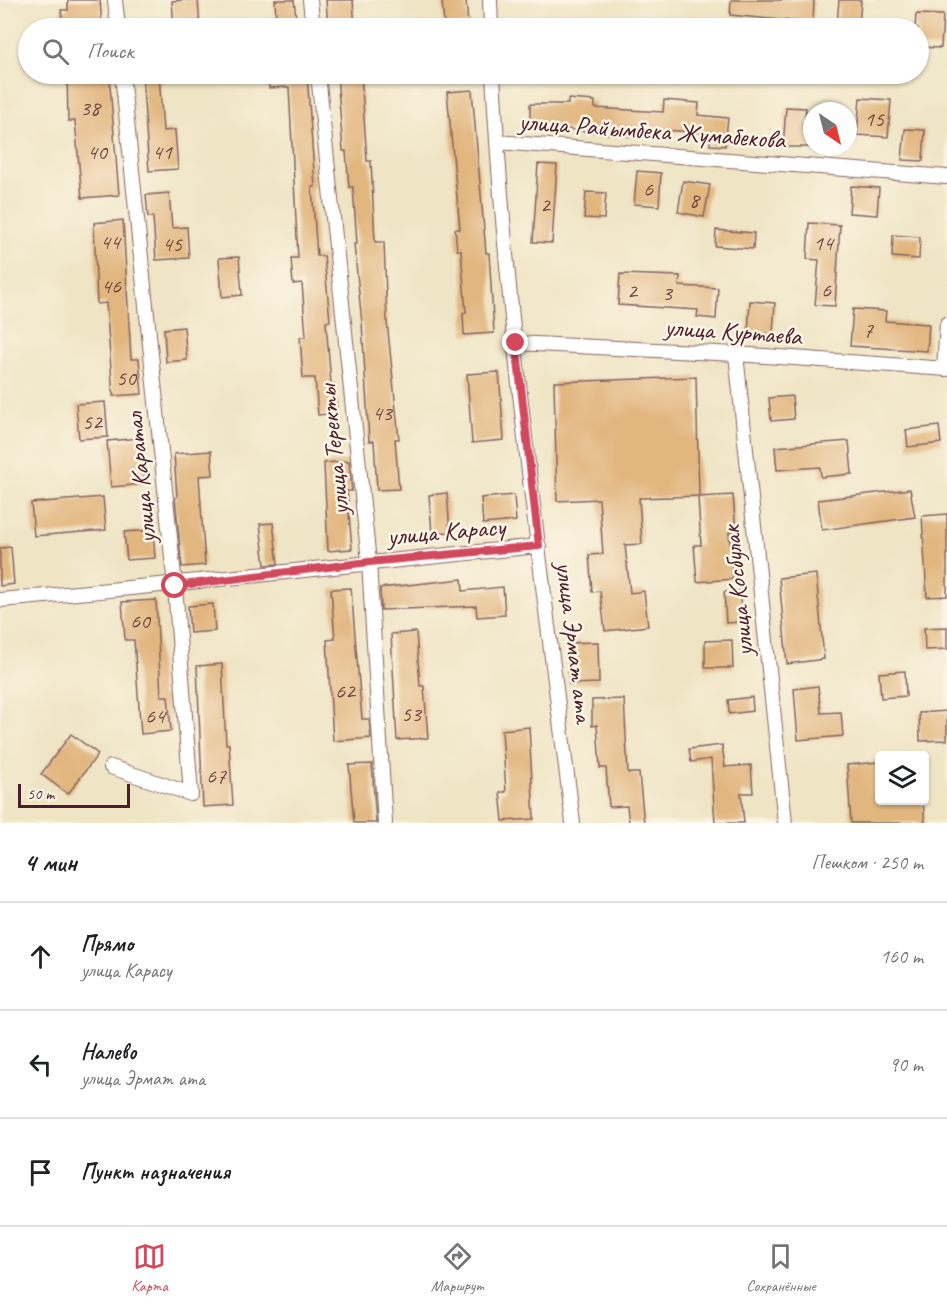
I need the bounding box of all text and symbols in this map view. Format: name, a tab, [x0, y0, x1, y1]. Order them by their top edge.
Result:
search box	[18, 18, 929, 84]
icon: search	[39, 35, 72, 68]
text: Поиск	[87, 37, 133, 65]
house number: 38	[80, 94, 102, 122]
north arrow	[803, 102, 857, 156]
street label: улица Райымбека Жумабекова	[516, 105, 788, 156]
house number: 15	[864, 105, 885, 133]
house number: 40	[87, 138, 109, 166]
house number: 41	[152, 138, 173, 166]
house number: 6	[643, 175, 654, 203]
house number: 8	[689, 186, 701, 214]
house number: 2	[540, 191, 552, 219]
house number: 44	[100, 228, 122, 256]
house number: 14	[813, 229, 835, 257]
house number: 45	[162, 230, 183, 258]
house number: 46	[101, 272, 122, 300]
house number: 6	[821, 276, 832, 304]
house number: 2	[627, 277, 639, 305]
house number: 3	[662, 279, 674, 307]
street label: улица Куртаева	[661, 310, 804, 353]
house number: 7	[863, 316, 874, 344]
route end	[502, 329, 528, 355]
house number: 50	[116, 364, 138, 392]
street label: улица Теректы	[310, 381, 357, 519]
house number: 43	[372, 399, 394, 427]
house number: 52	[82, 408, 104, 436]
street label: улица Каратал	[117, 409, 164, 547]
street label: улица Карасу	[384, 510, 508, 553]
street label: улица Косбулак	[714, 522, 761, 660]
street label: улица Эрмат ата	[548, 558, 601, 727]
route start	[161, 572, 187, 598]
house number: 60	[130, 607, 152, 635]
house number: 62	[335, 677, 357, 705]
house number: 53	[401, 700, 423, 728]
house number: 64	[145, 702, 167, 730]
map controls	[875, 751, 929, 805]
button: layers	[875, 751, 929, 805]
house number: 67	[206, 762, 227, 790]
scale bar	[18, 781, 130, 808]
text: 50 m	[27, 784, 54, 804]
text: 4 мин	[24, 846, 77, 879]
text: Пешком · 250 m	[811, 850, 923, 875]
text: Прямо	[81, 930, 133, 958]
icon: ahead	[24, 940, 57, 973]
text: 160 m	[880, 944, 923, 969]
text: улица Карасу	[81, 958, 172, 983]
text: Налево	[81, 1038, 137, 1066]
icon: left	[24, 1048, 57, 1081]
text: 90 m	[889, 1052, 923, 1077]
text: улица Эрмат ата	[81, 1066, 205, 1091]
icon: arrive	[24, 1156, 57, 1189]
text: Пункт назначения	[81, 1158, 230, 1186]
tab: Карта	[131, 1240, 168, 1296]
tab: Маршрут	[431, 1240, 483, 1296]
tab: Сохранённые	[746, 1240, 816, 1296]

